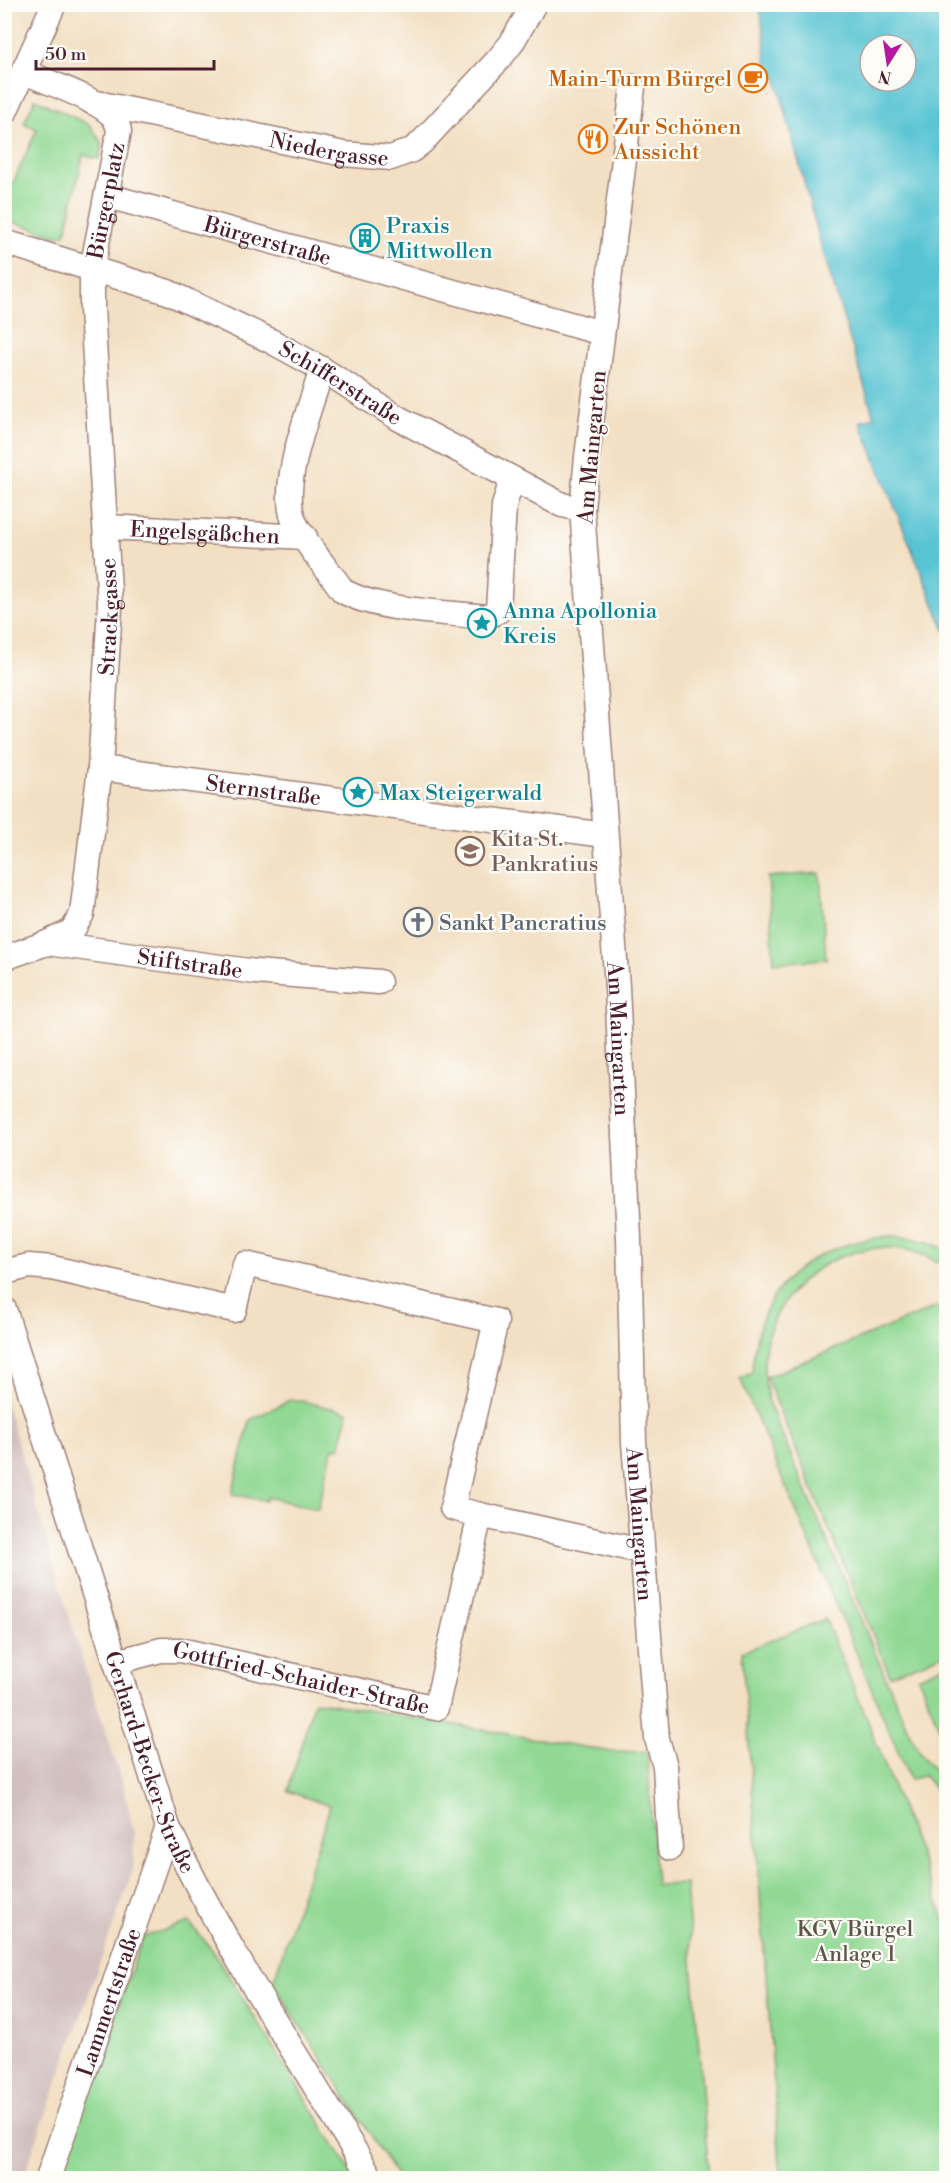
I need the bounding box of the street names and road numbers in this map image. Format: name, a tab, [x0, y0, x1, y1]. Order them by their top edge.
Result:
street label: Niedergasse	[267, 127, 390, 173]
street label: Bürgerplatz	[82, 140, 132, 262]
street label: Bürgerstraße	[200, 211, 334, 272]
street label: Schifferstraße	[274, 336, 407, 432]
street label: Am Maingarten	[572, 369, 613, 526]
street label: Engelsgäßchen	[129, 516, 280, 551]
street label: Strackgasse	[94, 557, 125, 676]
street label: Sternstraße	[204, 770, 323, 812]
street label: Stiftstraße	[136, 944, 244, 985]
street label: Am Maingarten	[600, 960, 635, 1116]
street label: Am Maingarten	[619, 1445, 658, 1602]
street label: Gottfried-Schaider-Straße	[170, 1637, 432, 1721]
street label: Gerhard-Becker-Straße	[98, 1648, 201, 1878]
street label: Lammertstraße	[72, 1925, 147, 2080]

